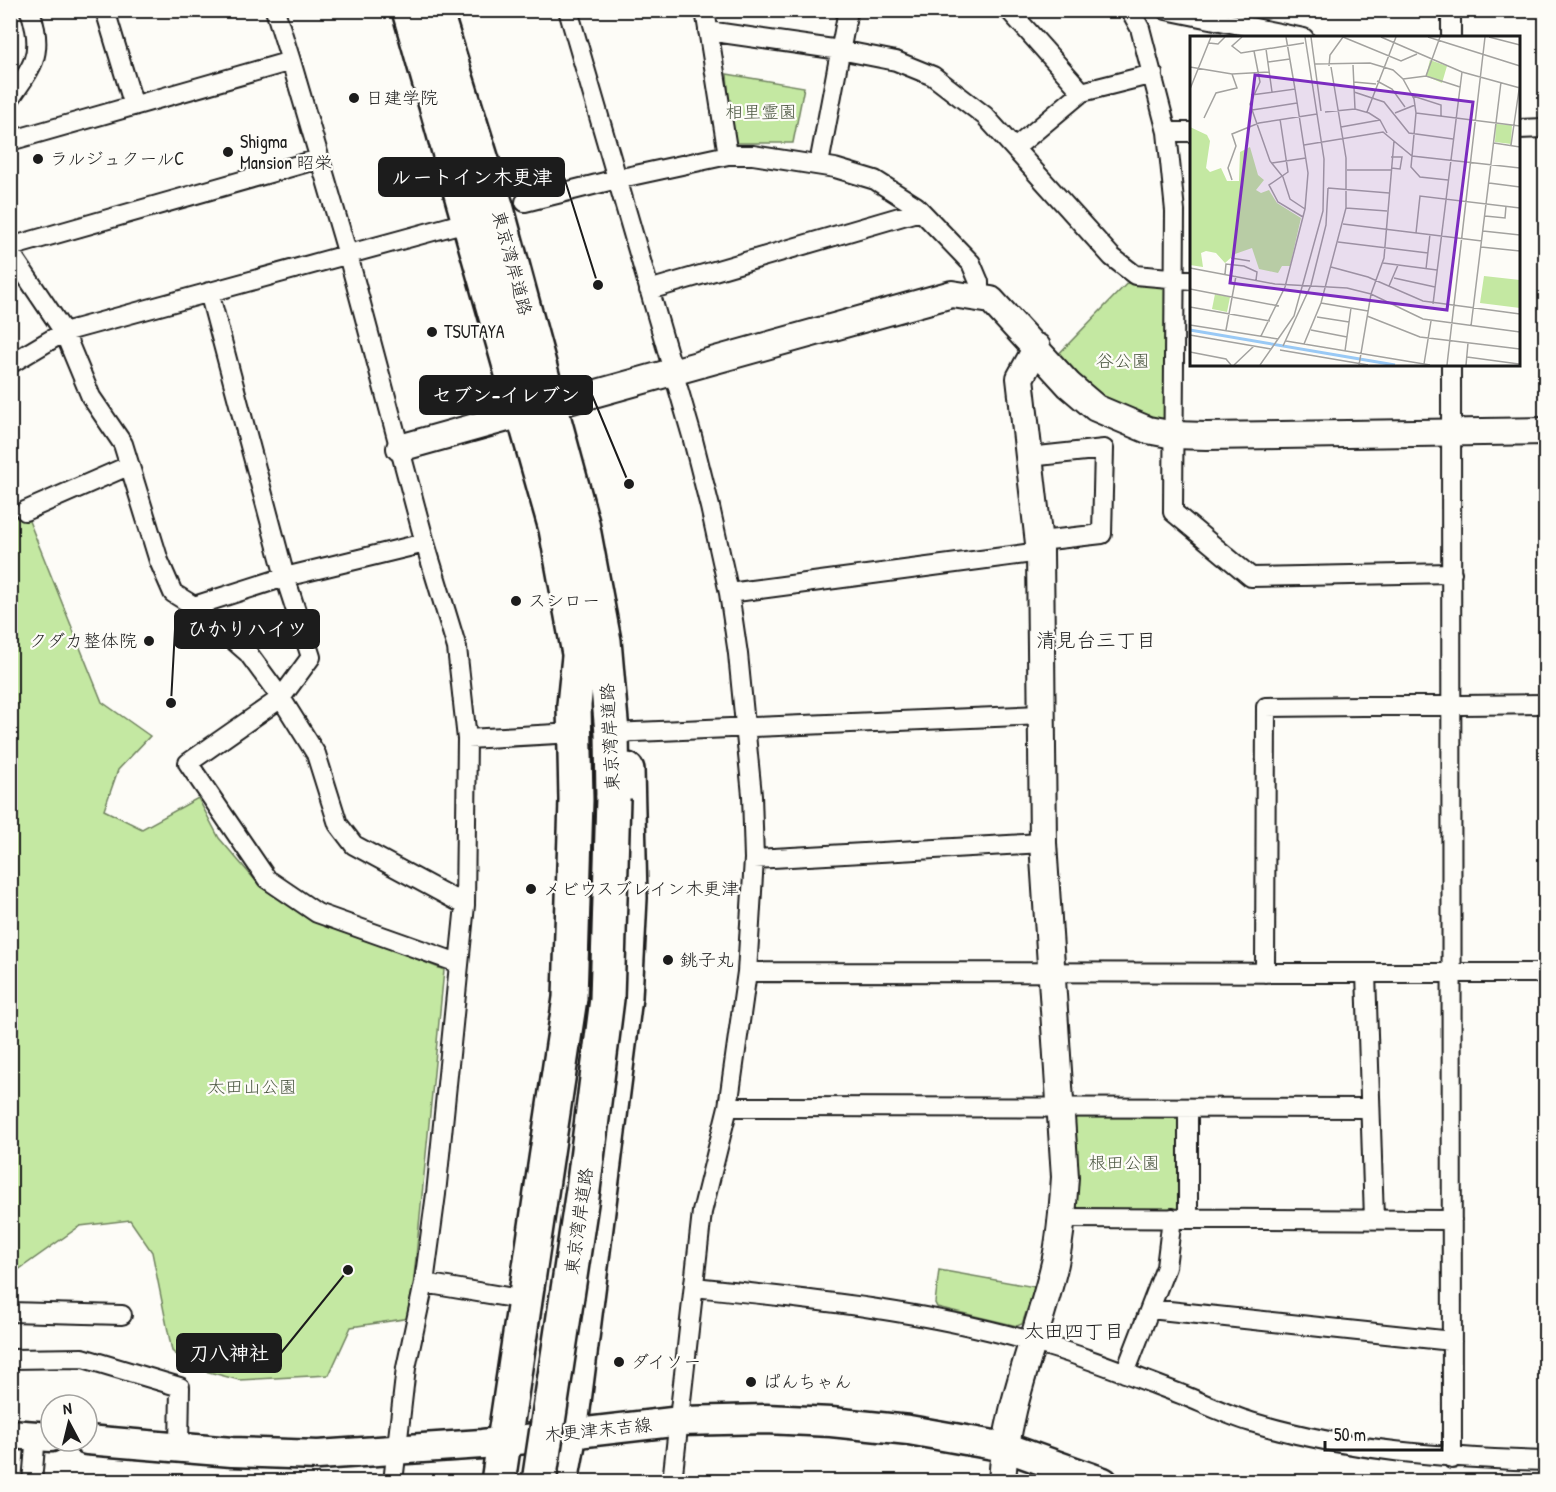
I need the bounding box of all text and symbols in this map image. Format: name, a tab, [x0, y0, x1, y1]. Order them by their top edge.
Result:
inset map	[1190, 36, 1520, 366]
place label: 日建学院	[366, 85, 438, 110]
marker: 日建学院	[347, 91, 361, 105]
park label: 相里霊園	[725, 99, 797, 124]
place label: Shigma Mansion 昭栄	[240, 129, 332, 175]
marker: Shigma Mansion 昭栄	[221, 145, 235, 159]
place label: ラルジュクールC	[50, 146, 184, 171]
marker: ラルジュクールC	[31, 152, 45, 166]
callout: ルートイン木更津	[379, 158, 564, 196]
text: ルートイン木更津	[392, 163, 552, 190]
street label: 東京湾岸道路	[486, 207, 539, 318]
place label: TSUTAYA	[444, 319, 505, 344]
marker: TSUTAYA	[425, 325, 439, 339]
park label: 谷公園	[1096, 348, 1150, 373]
callout: セブン-イレブン	[420, 376, 592, 414]
text: セブン-イレブン	[432, 381, 580, 408]
place label: スシロー	[528, 588, 600, 613]
marker: スシロー	[509, 594, 523, 608]
callout: ひかりハイツ	[175, 610, 319, 648]
text: ひかりハイツ	[187, 615, 307, 642]
district label: 清見台三丁目	[1036, 626, 1156, 653]
place label: クダカ整体院	[29, 628, 137, 653]
marker: クダカ整体院	[142, 634, 156, 648]
street label: 東京湾岸道路	[594, 682, 625, 792]
place label: メビウスブレイン木更津	[543, 876, 739, 901]
marker: メビウスブレイン木更津	[524, 882, 538, 896]
place label: 銚子丸	[680, 947, 734, 972]
marker: 銚子丸	[661, 953, 675, 967]
park label: 太田山公園	[207, 1074, 297, 1099]
park label: 根田公園	[1088, 1150, 1160, 1175]
street label: 東京湾岸道路	[559, 1166, 598, 1276]
district label: 太田四丁目	[1024, 1317, 1124, 1344]
callout: 刀八神社	[177, 1334, 281, 1372]
text: 刀八神社	[189, 1339, 269, 1366]
place label: ダイソー	[631, 1349, 701, 1374]
marker: ダイソー	[612, 1355, 626, 1369]
place label: ぱんちゃん	[763, 1369, 852, 1394]
marker: ぱんちゃん	[744, 1375, 758, 1389]
north arrow	[39, 1393, 99, 1453]
text: N	[62, 1397, 73, 1420]
street label: 木更津末吉線	[543, 1411, 653, 1448]
scale bar	[1325, 1414, 1442, 1452]
text: 50 m	[1334, 1422, 1366, 1447]

